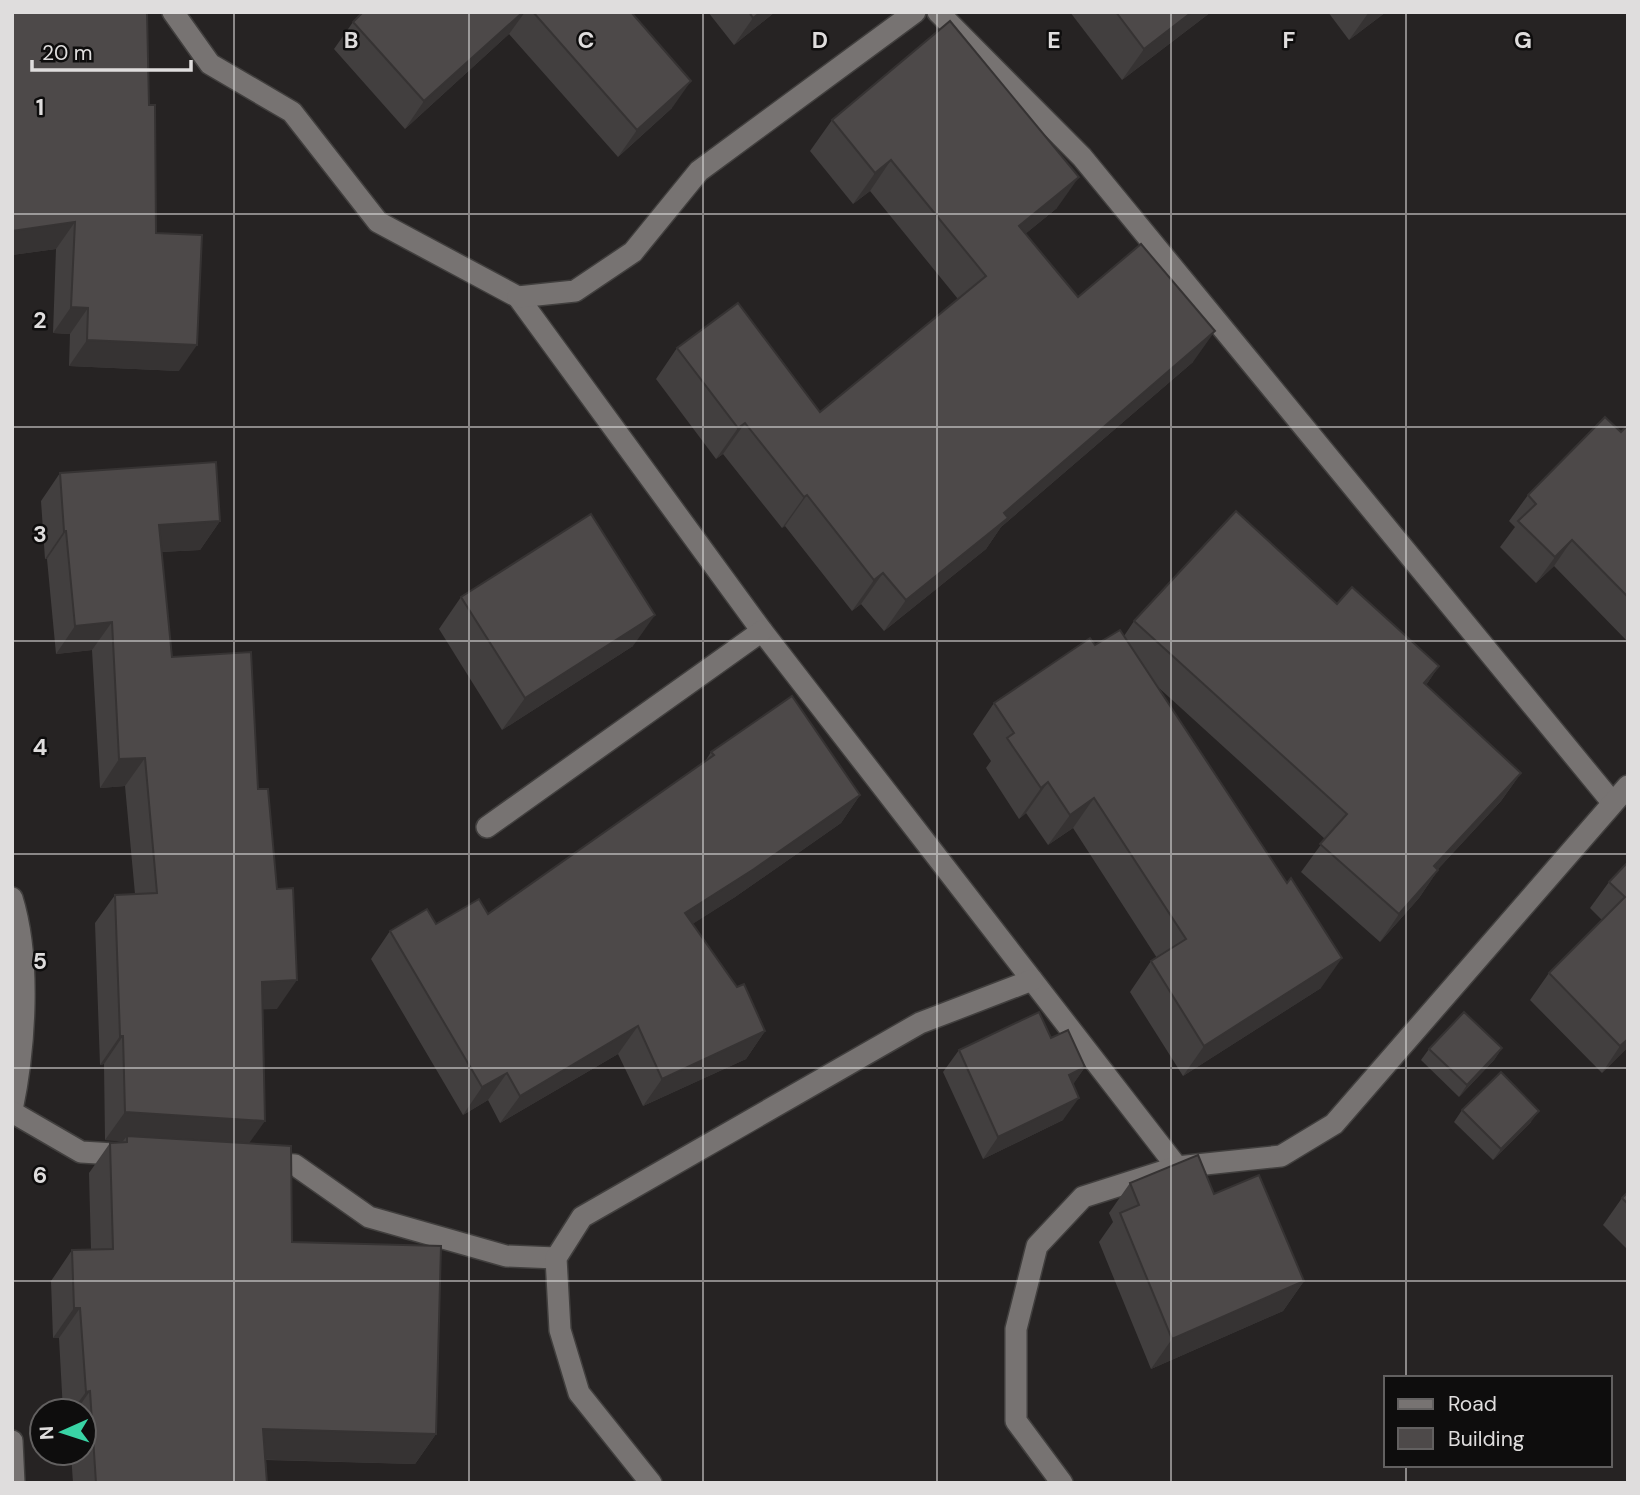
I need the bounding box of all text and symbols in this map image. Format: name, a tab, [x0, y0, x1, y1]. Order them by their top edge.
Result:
text: B	[344, 25, 358, 55]
text: C	[578, 25, 594, 55]
text: D	[812, 25, 828, 55]
text: E	[1047, 25, 1061, 55]
text: F	[1283, 25, 1296, 55]
text: G	[1514, 25, 1532, 55]
scale bar	[32, 28, 191, 72]
text: 20 m	[42, 39, 93, 67]
text: 1	[36, 92, 44, 122]
text: 2	[33, 305, 47, 335]
text: 3	[33, 519, 47, 549]
text: 4	[33, 732, 48, 762]
text: 5	[33, 946, 47, 976]
text: 6	[33, 1160, 47, 1190]
legend	[1384, 1376, 1612, 1467]
text: Road	[1448, 1390, 1497, 1418]
north arrow	[28, 1397, 98, 1467]
text: N	[34, 1425, 59, 1440]
text: Building	[1448, 1425, 1525, 1453]

